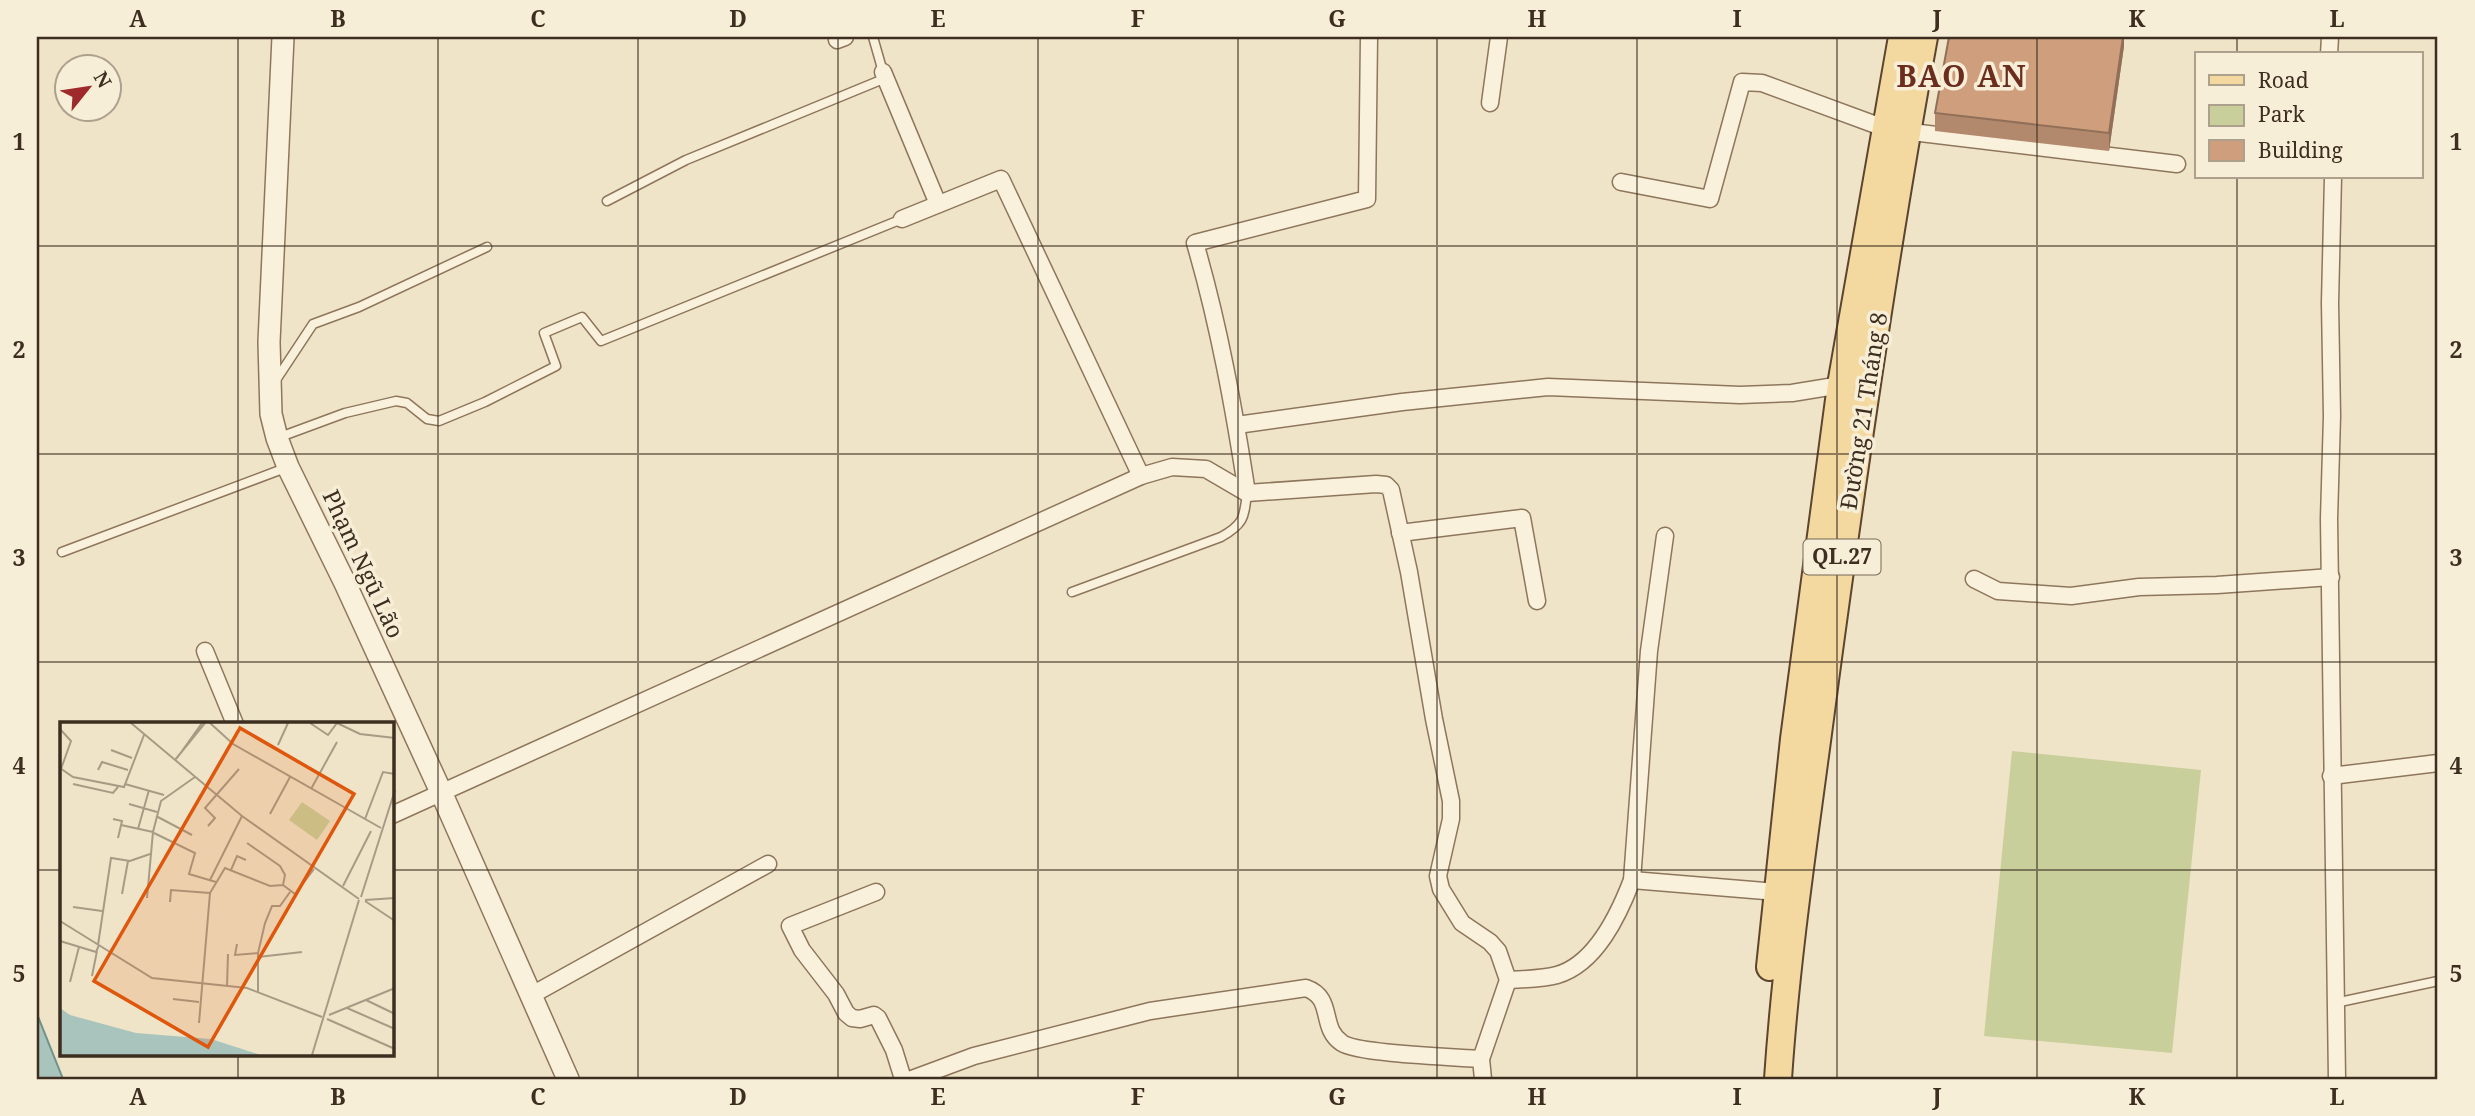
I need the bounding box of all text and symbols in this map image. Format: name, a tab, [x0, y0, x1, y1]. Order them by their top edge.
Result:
text: A	[129, 2, 147, 34]
text: B	[330, 2, 346, 34]
text: C	[530, 2, 546, 34]
text: D	[729, 2, 747, 34]
text: E	[930, 2, 946, 34]
text: F	[1131, 2, 1145, 34]
text: G	[1328, 2, 1346, 34]
text: H	[1528, 2, 1547, 34]
text: I	[1732, 2, 1742, 34]
text: J	[1931, 2, 1942, 34]
text: K	[2129, 2, 2146, 34]
text: L	[2329, 2, 2345, 34]
north arrow	[52, 52, 122, 122]
legend	[2195, 52, 2422, 178]
district label: BAO AN	[1896, 55, 2028, 96]
text: Road	[2258, 66, 2309, 94]
text: N	[88, 67, 118, 93]
text: Park	[2258, 100, 2305, 128]
text: 1	[13, 125, 26, 157]
text: 1	[2450, 125, 2463, 157]
text: Building	[2258, 136, 2343, 164]
street label: Đường 21 Tháng 8	[1832, 310, 1894, 512]
text: 2	[13, 333, 26, 365]
text: 2	[2450, 333, 2463, 365]
street label: Phạm Ngũ Lão	[316, 484, 412, 643]
road number: QL.27	[1804, 540, 1881, 574]
text: 3	[13, 541, 26, 573]
text: 3	[2450, 541, 2463, 573]
inset map	[60, 722, 394, 1056]
text: 4	[13, 749, 26, 781]
text: 4	[2450, 749, 2463, 781]
text: 5	[13, 957, 26, 989]
text: 5	[2450, 957, 2463, 989]
text: A	[129, 1080, 147, 1112]
text: B	[330, 1080, 346, 1112]
text: C	[530, 1080, 546, 1112]
text: D	[729, 1080, 747, 1112]
text: E	[930, 1080, 946, 1112]
text: F	[1131, 1080, 1145, 1112]
text: G	[1328, 1080, 1346, 1112]
text: H	[1528, 1080, 1547, 1112]
text: I	[1732, 1080, 1742, 1112]
text: J	[1931, 1080, 1942, 1112]
text: K	[2129, 1080, 2146, 1112]
text: L	[2329, 1080, 2345, 1112]

